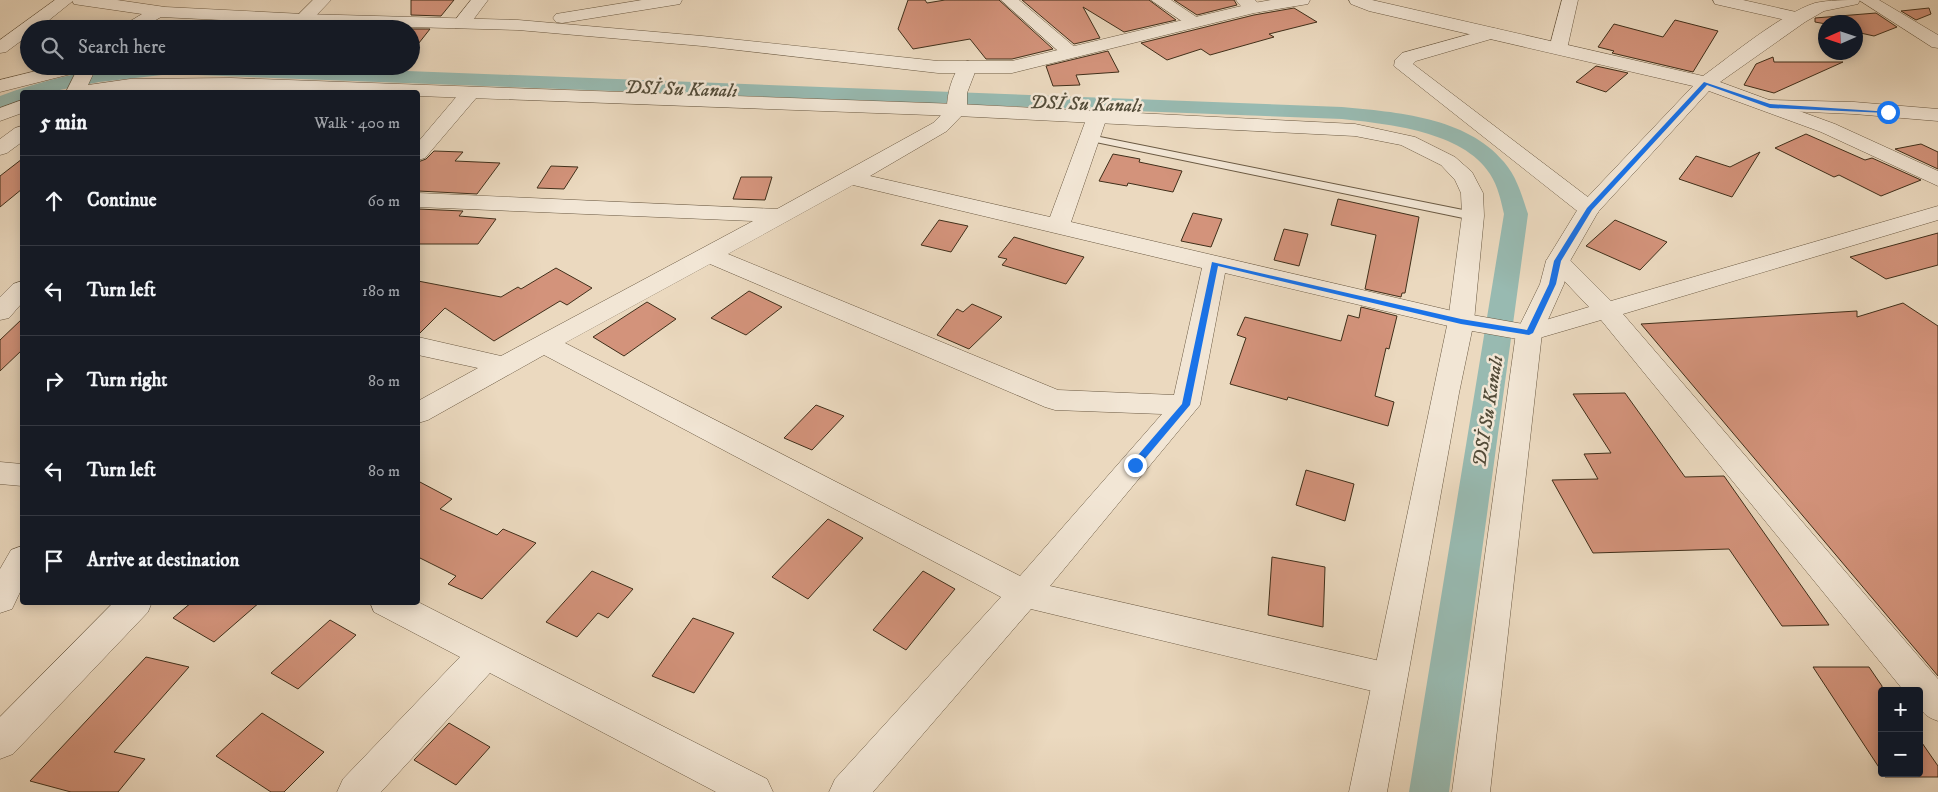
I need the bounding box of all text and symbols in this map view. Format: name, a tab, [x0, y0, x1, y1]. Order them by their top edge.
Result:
north arrow	[1818, 15, 1863, 60]
search box	[20, 20, 420, 75]
icon: search	[38, 34, 66, 62]
text: Search here	[78, 36, 166, 59]
water label: DSİ Su Kanalı	[624, 75, 738, 103]
water label: DSİ Su Kanalı	[1029, 90, 1143, 118]
route start	[1877, 101, 1900, 124]
text: 5 min	[40, 110, 87, 136]
text: Walk · 400 m	[314, 113, 400, 133]
icon: ahead	[40, 187, 68, 215]
text: Continue	[87, 189, 157, 212]
text: 60 m	[368, 191, 400, 211]
icon: left	[40, 277, 68, 305]
text: Turn left	[87, 279, 156, 302]
text: 180 m	[362, 281, 400, 301]
water label: DSİ Su Kanalı	[1467, 354, 1509, 469]
icon: right	[40, 367, 68, 395]
text: Turn right	[87, 369, 167, 392]
text: 80 m	[368, 371, 400, 391]
route end	[1124, 454, 1147, 477]
icon: left	[40, 457, 68, 485]
text: Turn left	[87, 459, 156, 482]
text: 80 m	[368, 461, 400, 481]
icon: arrive	[40, 547, 68, 575]
text: Arrive at destination	[87, 549, 239, 572]
map controls	[1878, 687, 1923, 777]
button: +	[1878, 687, 1923, 732]
button: −	[1878, 732, 1923, 777]

